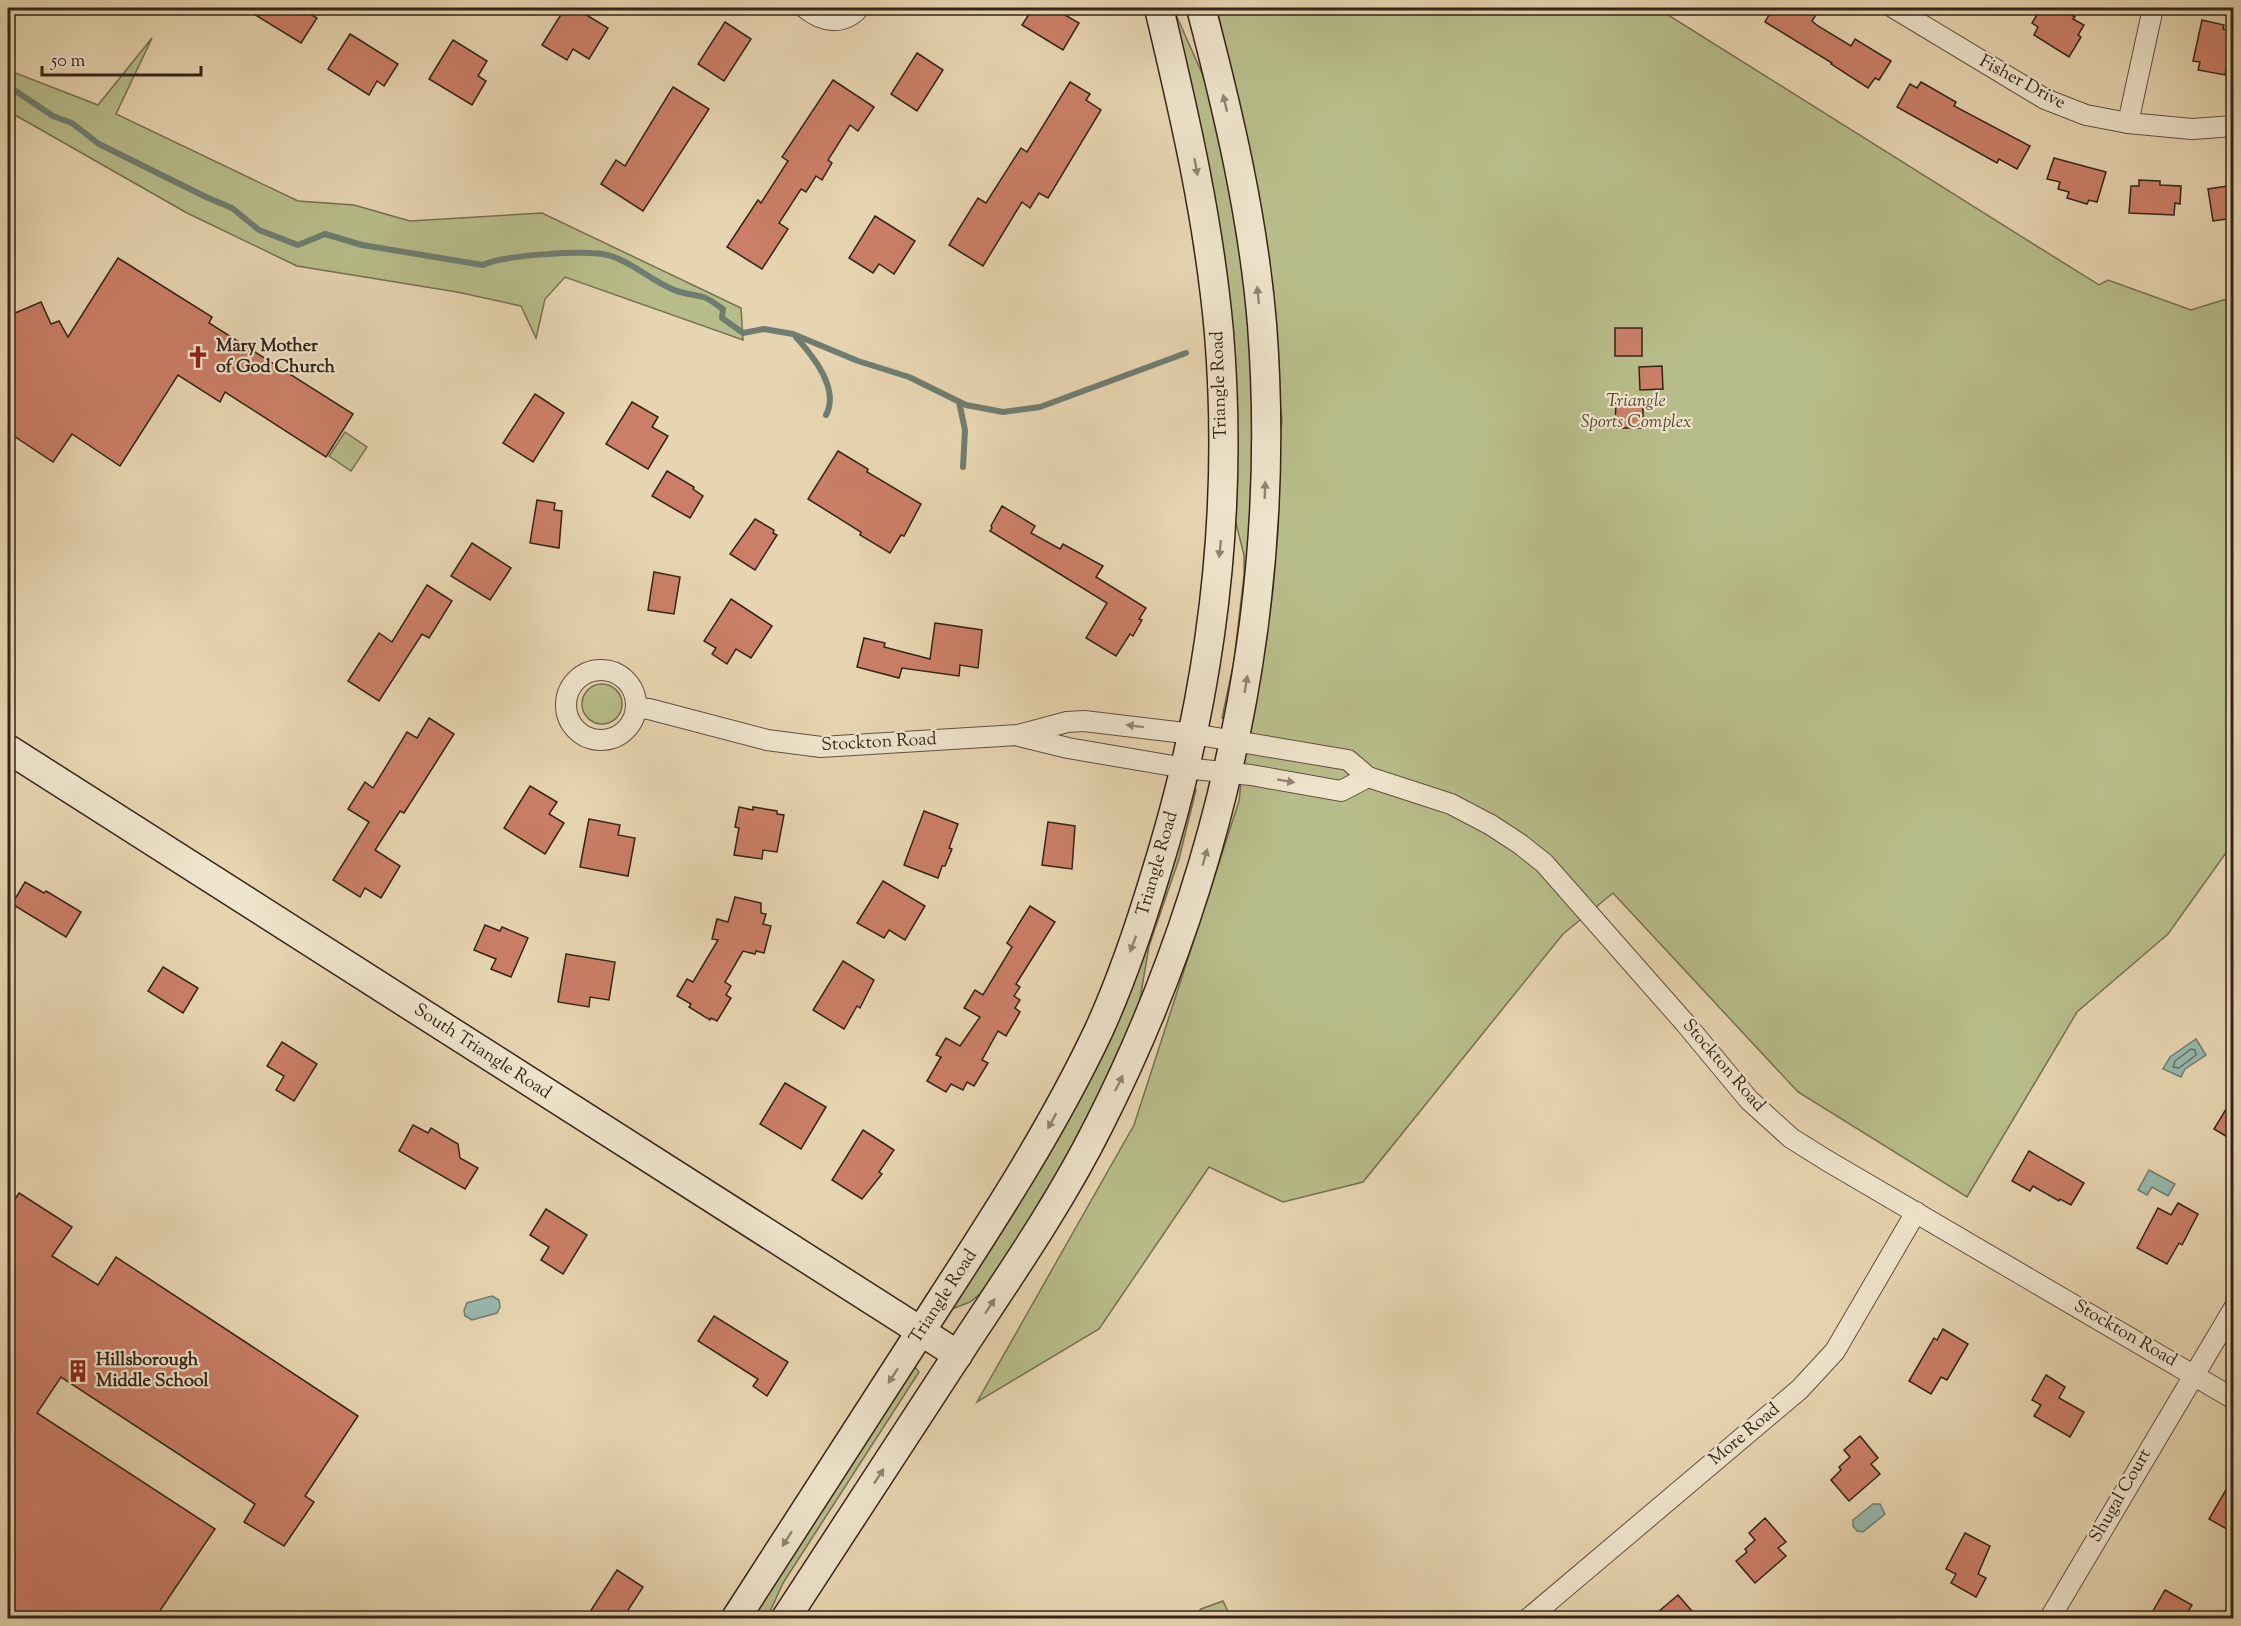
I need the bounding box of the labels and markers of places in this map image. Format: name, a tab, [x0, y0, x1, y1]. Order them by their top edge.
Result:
place label: Mary Mother of God Church	[216, 334, 336, 381]
church icon: Mary Mother of God Church	[185, 344, 211, 370]
place label: Hillsborough Middle School	[96, 1348, 210, 1395]
building icon: Hillsborough Middle School	[65, 1358, 91, 1384]

